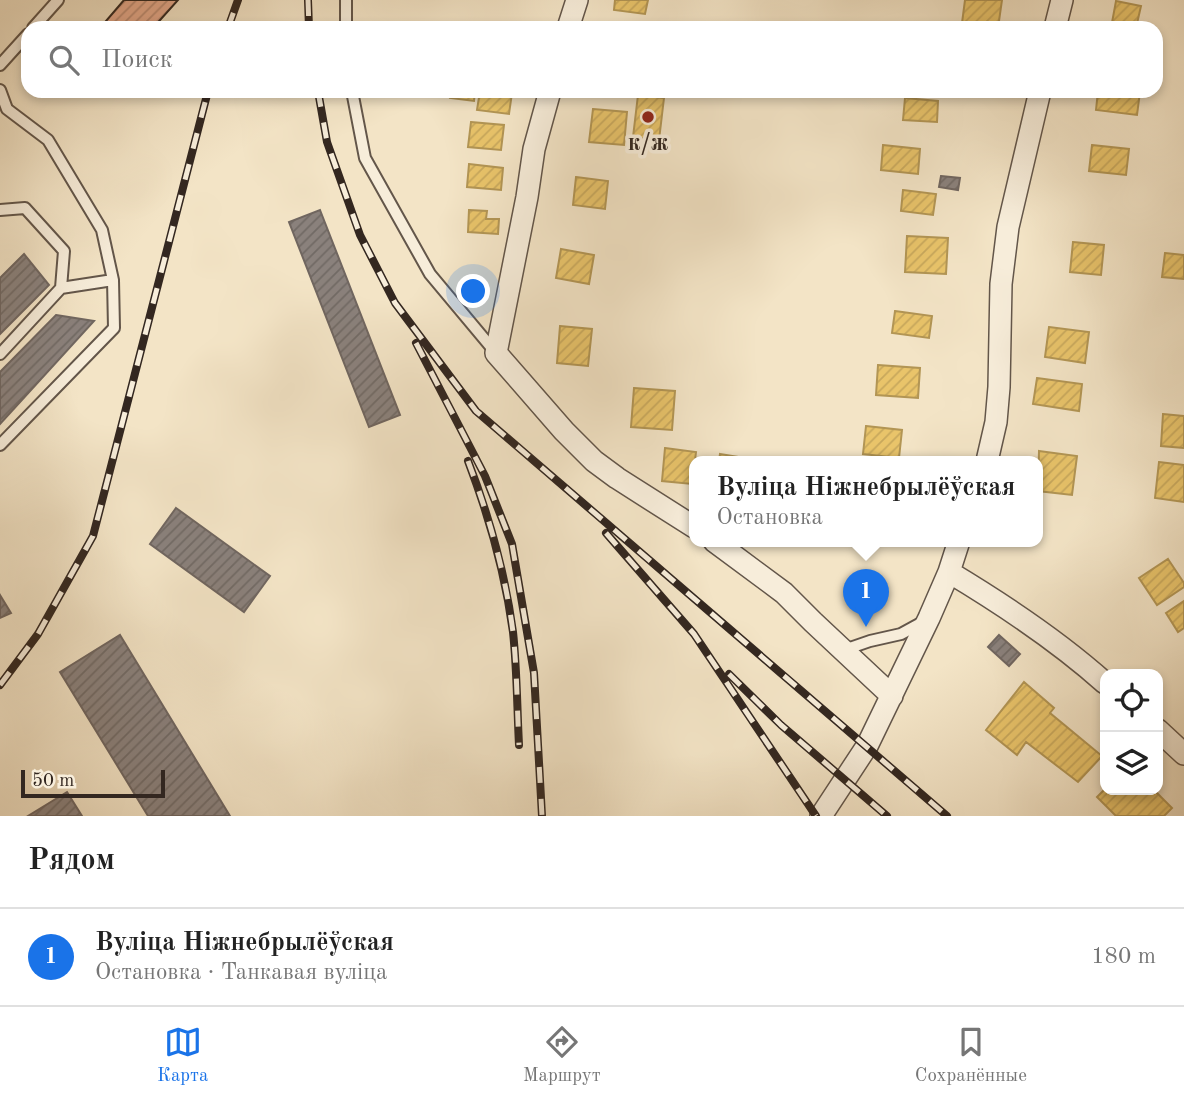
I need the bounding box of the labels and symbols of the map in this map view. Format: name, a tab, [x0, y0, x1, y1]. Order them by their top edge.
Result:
marker: к/ж	[640, 109, 656, 125]
place label: к/ж	[628, 132, 668, 156]
your location	[456, 274, 490, 308]
pin: 1	[843, 569, 889, 627]
scale bar	[21, 767, 164, 799]

